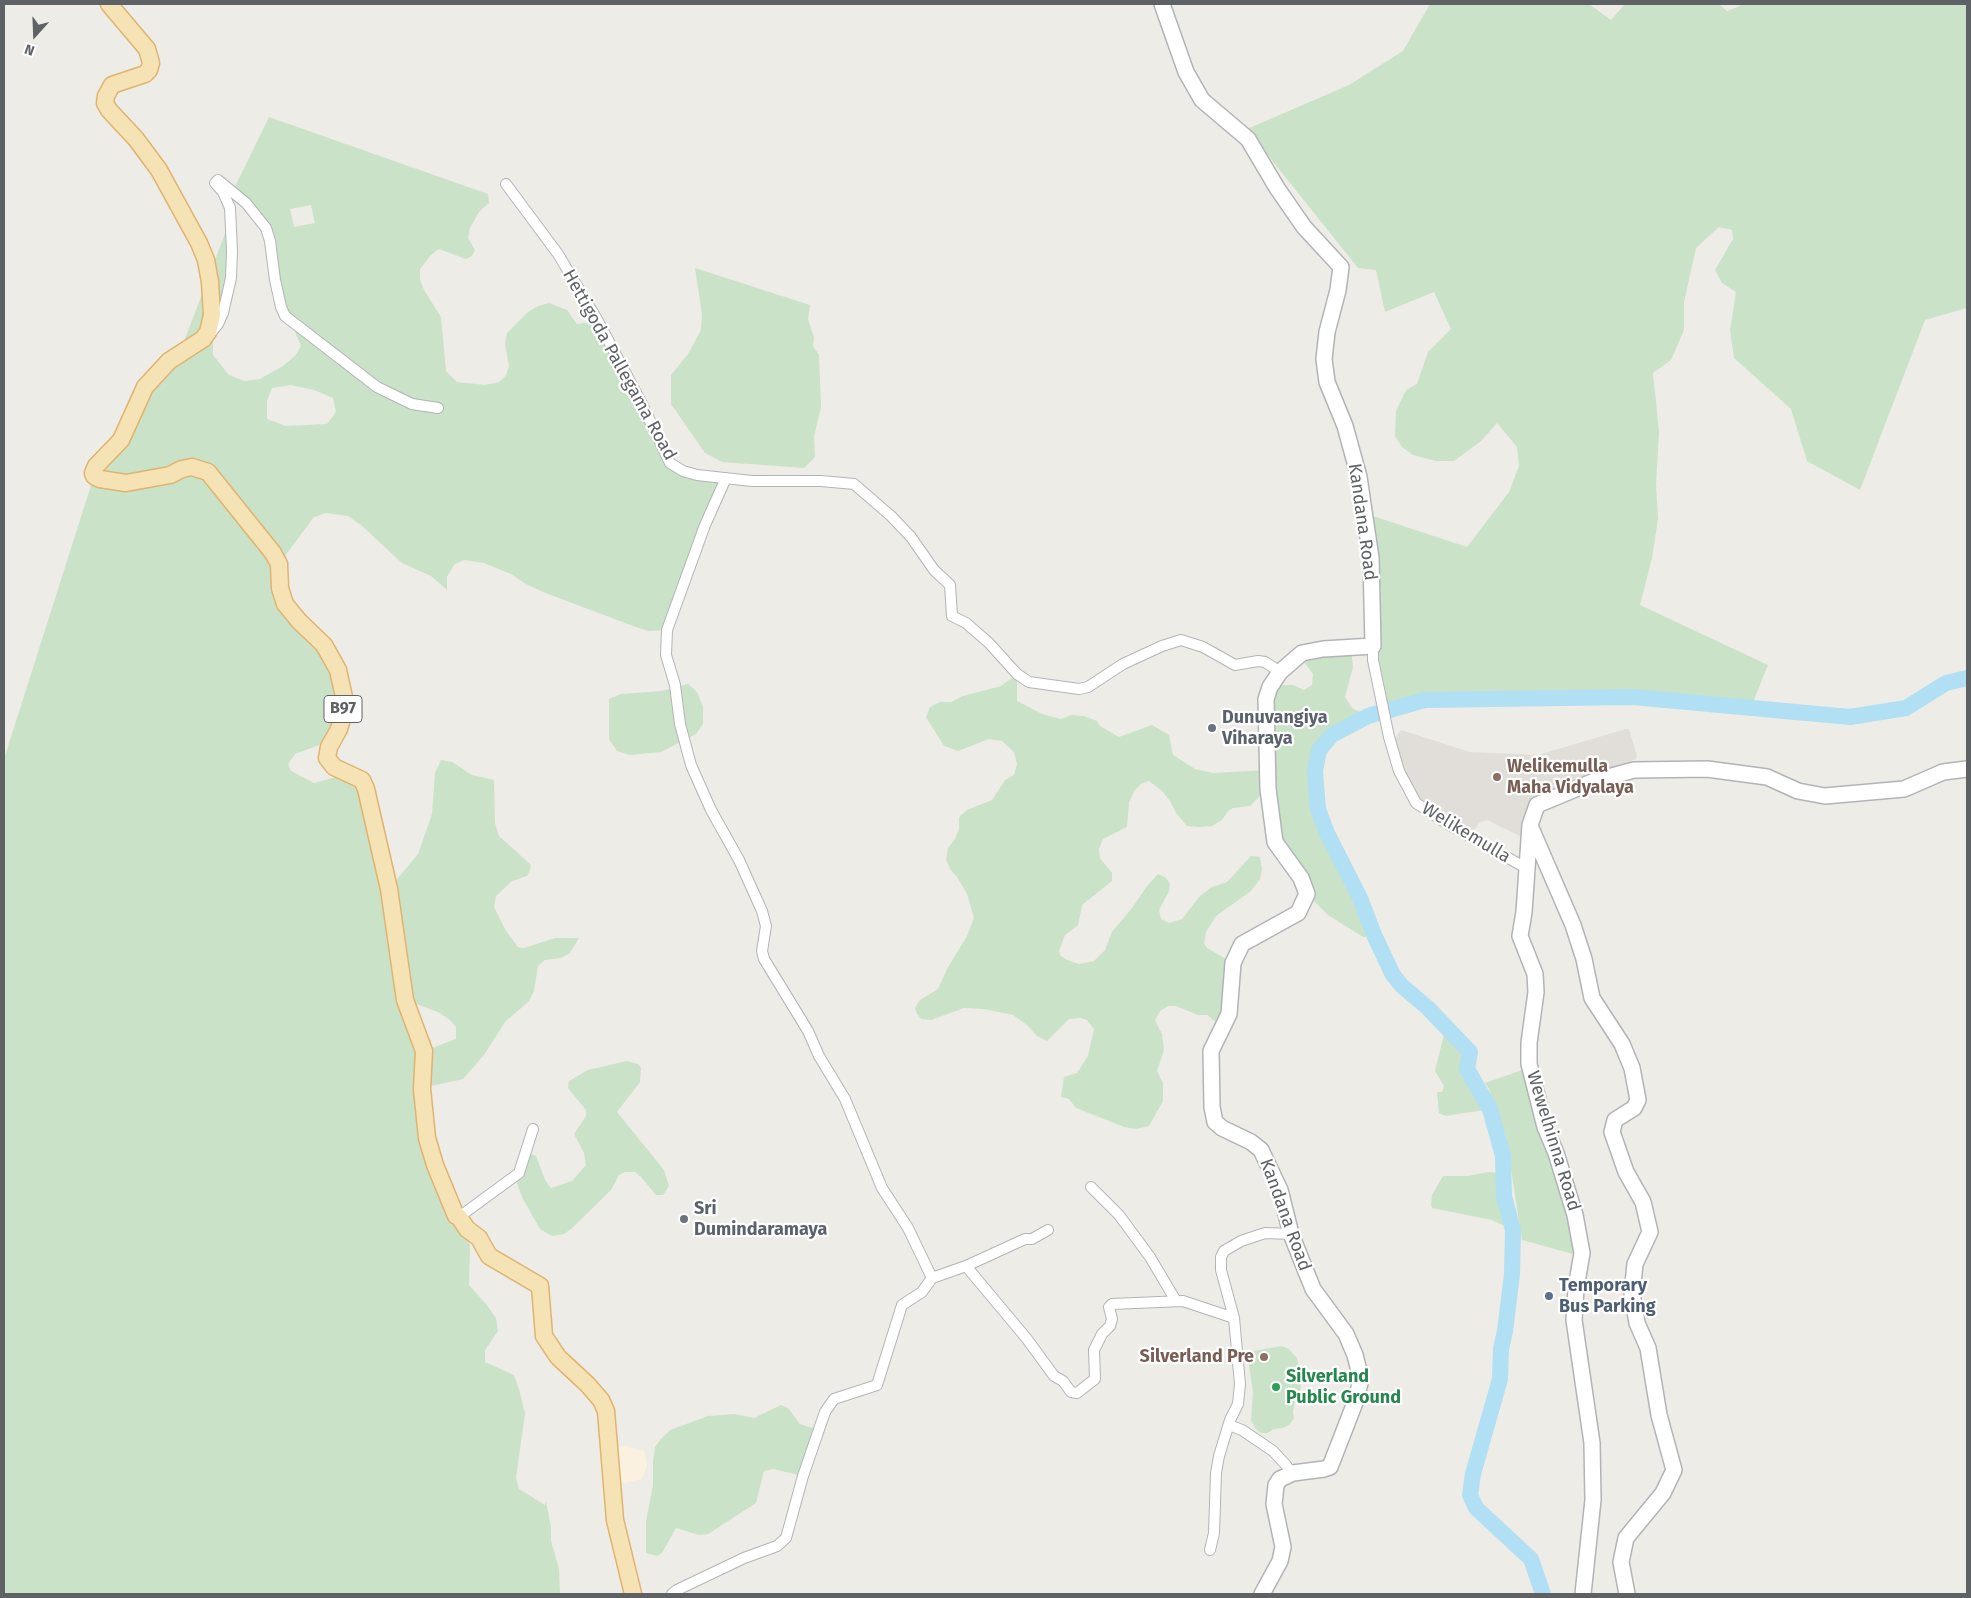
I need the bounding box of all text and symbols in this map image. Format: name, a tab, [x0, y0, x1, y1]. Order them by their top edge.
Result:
north arrow	[10, 10, 60, 60]
text: N	[22, 40, 37, 59]
street label: Hettigoda Pallegama Road	[558, 266, 680, 464]
street label: Kandana Road	[1343, 462, 1381, 582]
road number: B97	[324, 696, 362, 722]
place label: Dunuvangiya Viharaya	[1222, 707, 1328, 750]
marker: Dunuvangiya Viharaya	[1206, 722, 1218, 734]
place label: Welikemulla Maha Vidyalaya	[1507, 756, 1634, 799]
marker: Welikemulla Maha Vidyalaya	[1491, 771, 1503, 783]
street label: Welikemulla	[1418, 798, 1514, 868]
street label: Wewelhinna Road	[1521, 1068, 1585, 1214]
street label: Kandana Road	[1255, 1156, 1315, 1274]
place label: Sri Dumindaramaya	[694, 1198, 827, 1240]
marker: Sri Dumindaramaya	[678, 1213, 690, 1225]
place label: Temporary Bus Parking	[1559, 1275, 1656, 1318]
marker: Temporary Bus Parking	[1543, 1290, 1555, 1302]
place label: Silverland Pre	[1140, 1346, 1254, 1368]
marker: Silverland Pre	[1258, 1351, 1270, 1363]
place label: Silverland Public Ground	[1286, 1366, 1401, 1408]
marker: Silverland Public Ground	[1270, 1381, 1282, 1393]

